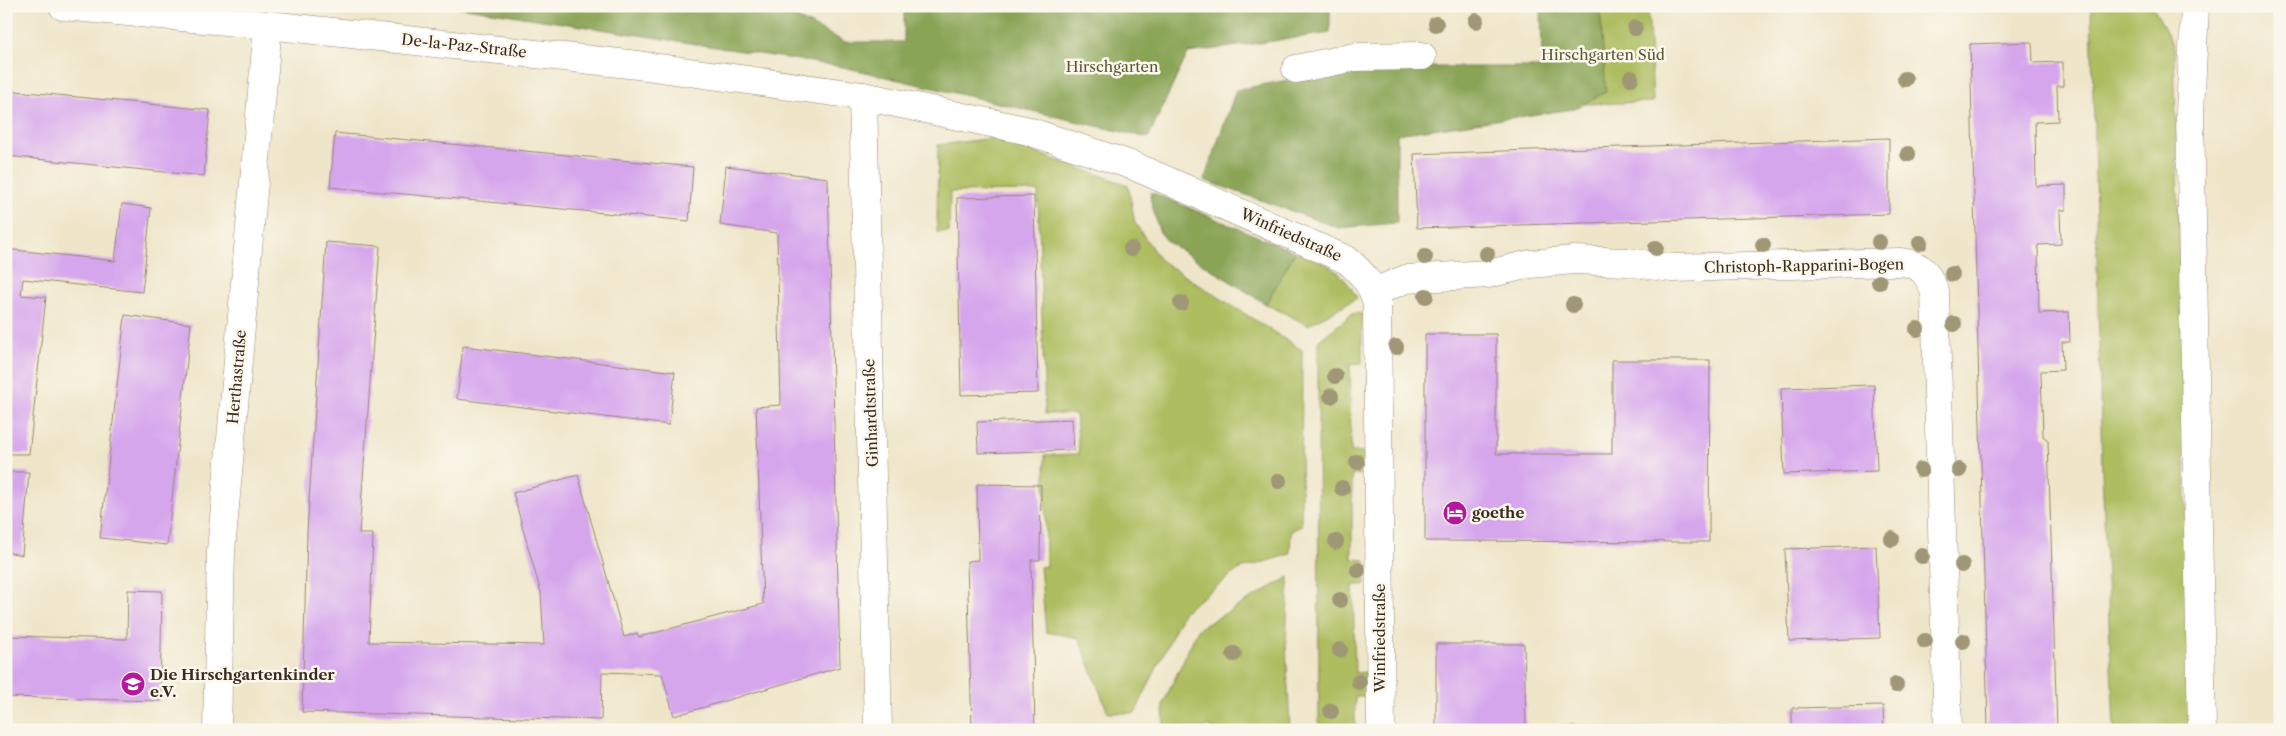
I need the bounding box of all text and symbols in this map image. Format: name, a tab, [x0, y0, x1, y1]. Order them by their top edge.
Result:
street label: De-la-Paz-Straße	[400, 29, 528, 62]
park label: Hirschgarten Süd	[1541, 45, 1665, 64]
park label: Hirschgarten	[1066, 57, 1159, 76]
street label: Winfriedstraße	[1237, 203, 1345, 265]
street label: Christoph-Rapparini-Bogen	[1704, 254, 1905, 277]
street label: Herthastraße	[223, 329, 250, 425]
street label: Ginhardtstraße	[859, 358, 882, 468]
hotel icon: goethe	[1442, 500, 1468, 526]
place label: goethe	[1471, 503, 1524, 522]
street label: Winfriedstraße	[1370, 584, 1389, 693]
place label: Die Hirschgartenkinder e.V.	[150, 665, 335, 701]
school or university icon: Die Hirschgartenkinder e.V.	[120, 671, 146, 697]

